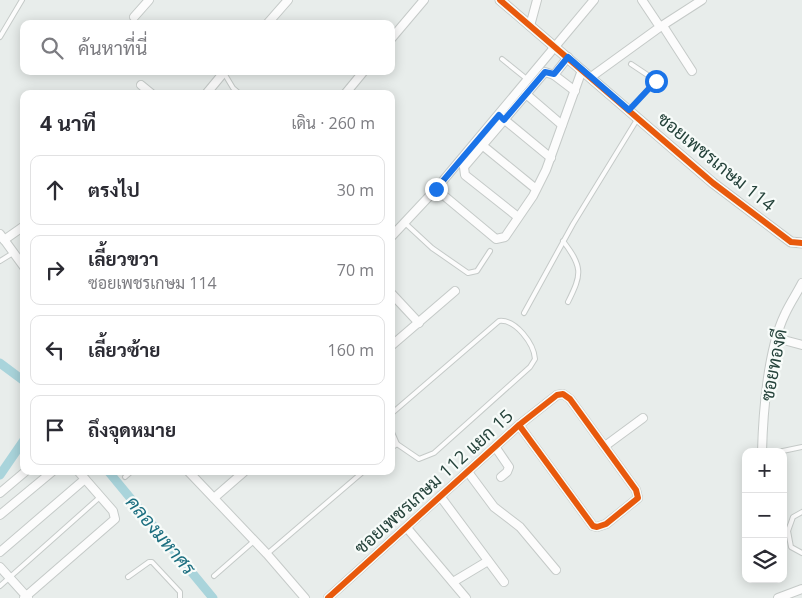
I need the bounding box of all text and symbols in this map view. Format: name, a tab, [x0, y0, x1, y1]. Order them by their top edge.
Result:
search box	[20, 20, 395, 75]
icon: search	[38, 34, 66, 62]
text: ค้นหาที่นี่	[78, 35, 147, 61]
route start	[645, 70, 668, 93]
street label: ซอยเพชรเกษม 114	[653, 106, 780, 216]
text: 4 นาที	[40, 109, 96, 137]
text: เดิน · 260 m	[291, 112, 375, 134]
icon: ahead	[41, 176, 69, 204]
text: ตรงไป	[88, 177, 140, 203]
route end	[425, 178, 448, 201]
text: 30 m	[337, 179, 374, 201]
text: เลี้ยวขวา	[88, 246, 159, 272]
icon: right	[41, 256, 69, 284]
text: 70 m	[337, 259, 374, 281]
text: ซอยเพชรเกษม 114	[88, 272, 217, 294]
street label: ซอยทองดี	[754, 327, 792, 403]
icon: left	[41, 336, 69, 364]
text: เลี้ยวซ้าย	[88, 337, 160, 363]
text: 160 m	[328, 339, 374, 361]
street label: ซอยเพชรเกษม 112 แยก 15	[349, 403, 518, 559]
icon: arrive	[41, 416, 69, 444]
text: ถึงจุดหมาย	[88, 417, 176, 443]
map controls	[742, 448, 787, 583]
button: +	[742, 448, 787, 493]
water label: คลองมหาศร	[120, 490, 202, 581]
button: −	[742, 493, 787, 538]
button: layers	[742, 538, 787, 583]

